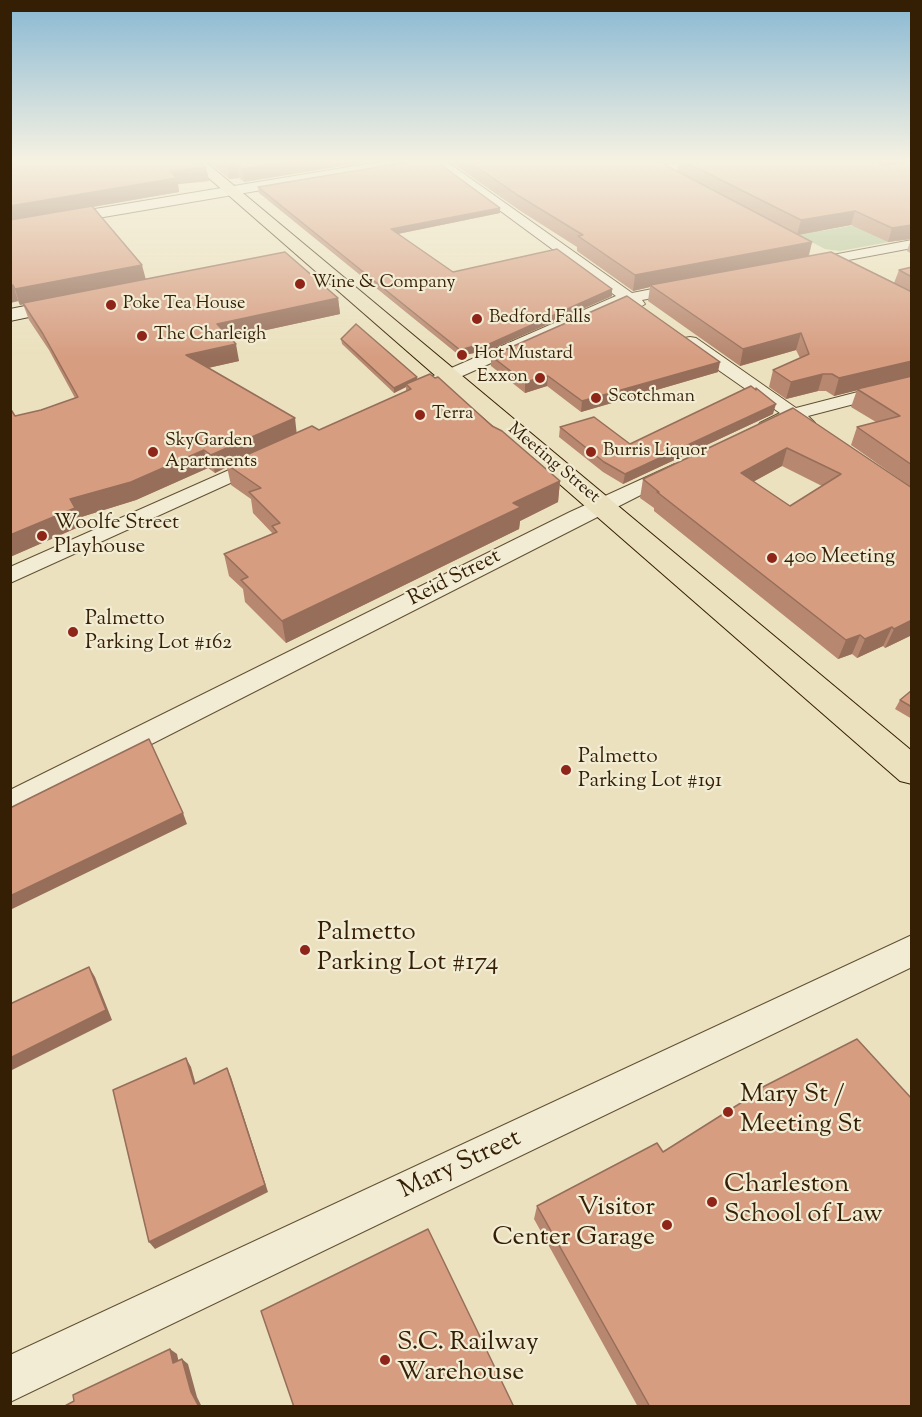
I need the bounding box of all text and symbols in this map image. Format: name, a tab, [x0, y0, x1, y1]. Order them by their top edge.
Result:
place label: Wine & Company	[312, 273, 456, 295]
marker: Wine & Company	[293, 277, 307, 291]
place label: Poke Tea House	[123, 294, 245, 316]
marker: Poke Tea House	[104, 298, 118, 312]
place label: Bedford Falls	[489, 308, 590, 330]
marker: Bedford Falls	[470, 312, 484, 326]
place label: The Charleigh	[154, 325, 267, 347]
marker: The Charleigh	[135, 329, 149, 343]
place label: Hot Mustard	[474, 344, 573, 366]
marker: Hot Mustard	[455, 348, 469, 362]
place label: Exxon	[477, 367, 528, 389]
marker: Exxon	[533, 371, 547, 385]
place label: Scotchman	[608, 387, 695, 409]
marker: Scotchman	[589, 391, 603, 405]
place label: Terra	[432, 404, 473, 426]
marker: Terra	[413, 408, 427, 422]
street label: Meeting Street	[502, 419, 604, 509]
place label: SkyGarden Apartments	[165, 431, 257, 474]
place label: Burris Liquor	[603, 441, 707, 463]
marker: SkyGarden Apartments	[146, 445, 160, 459]
marker: Burris Liquor	[584, 445, 598, 459]
place label: Woolfe Street Playhouse	[54, 511, 179, 561]
marker: Woolfe Street Playhouse	[35, 529, 49, 543]
street label: Reid Street	[404, 545, 506, 613]
place label: 400 Meeting	[784, 545, 895, 571]
marker: 400 Meeting	[765, 551, 779, 565]
place label: Palmetto Parking Lot #162	[85, 607, 232, 657]
marker: Palmetto Parking Lot #162	[66, 625, 80, 639]
place label: Palmetto Parking Lot #191	[578, 745, 722, 795]
marker: Palmetto Parking Lot #191	[559, 763, 573, 777]
place label: Palmetto Parking Lot #174	[317, 919, 499, 981]
marker: Palmetto Parking Lot #174	[298, 943, 312, 957]
place label: Mary St / Meeting St	[740, 1081, 862, 1142]
marker: Mary St / Meeting St	[721, 1105, 735, 1119]
street label: Mary Street	[395, 1124, 527, 1208]
place label: Charleston School of Law	[724, 1171, 883, 1232]
place label: Visitor Center Garage	[492, 1194, 655, 1256]
marker: Charleston School of Law	[705, 1195, 719, 1209]
marker: Visitor Center Garage	[660, 1218, 674, 1232]
place label: S.C. Railway Warehouse	[397, 1329, 539, 1390]
marker: S.C. Railway Warehouse	[378, 1353, 392, 1367]

